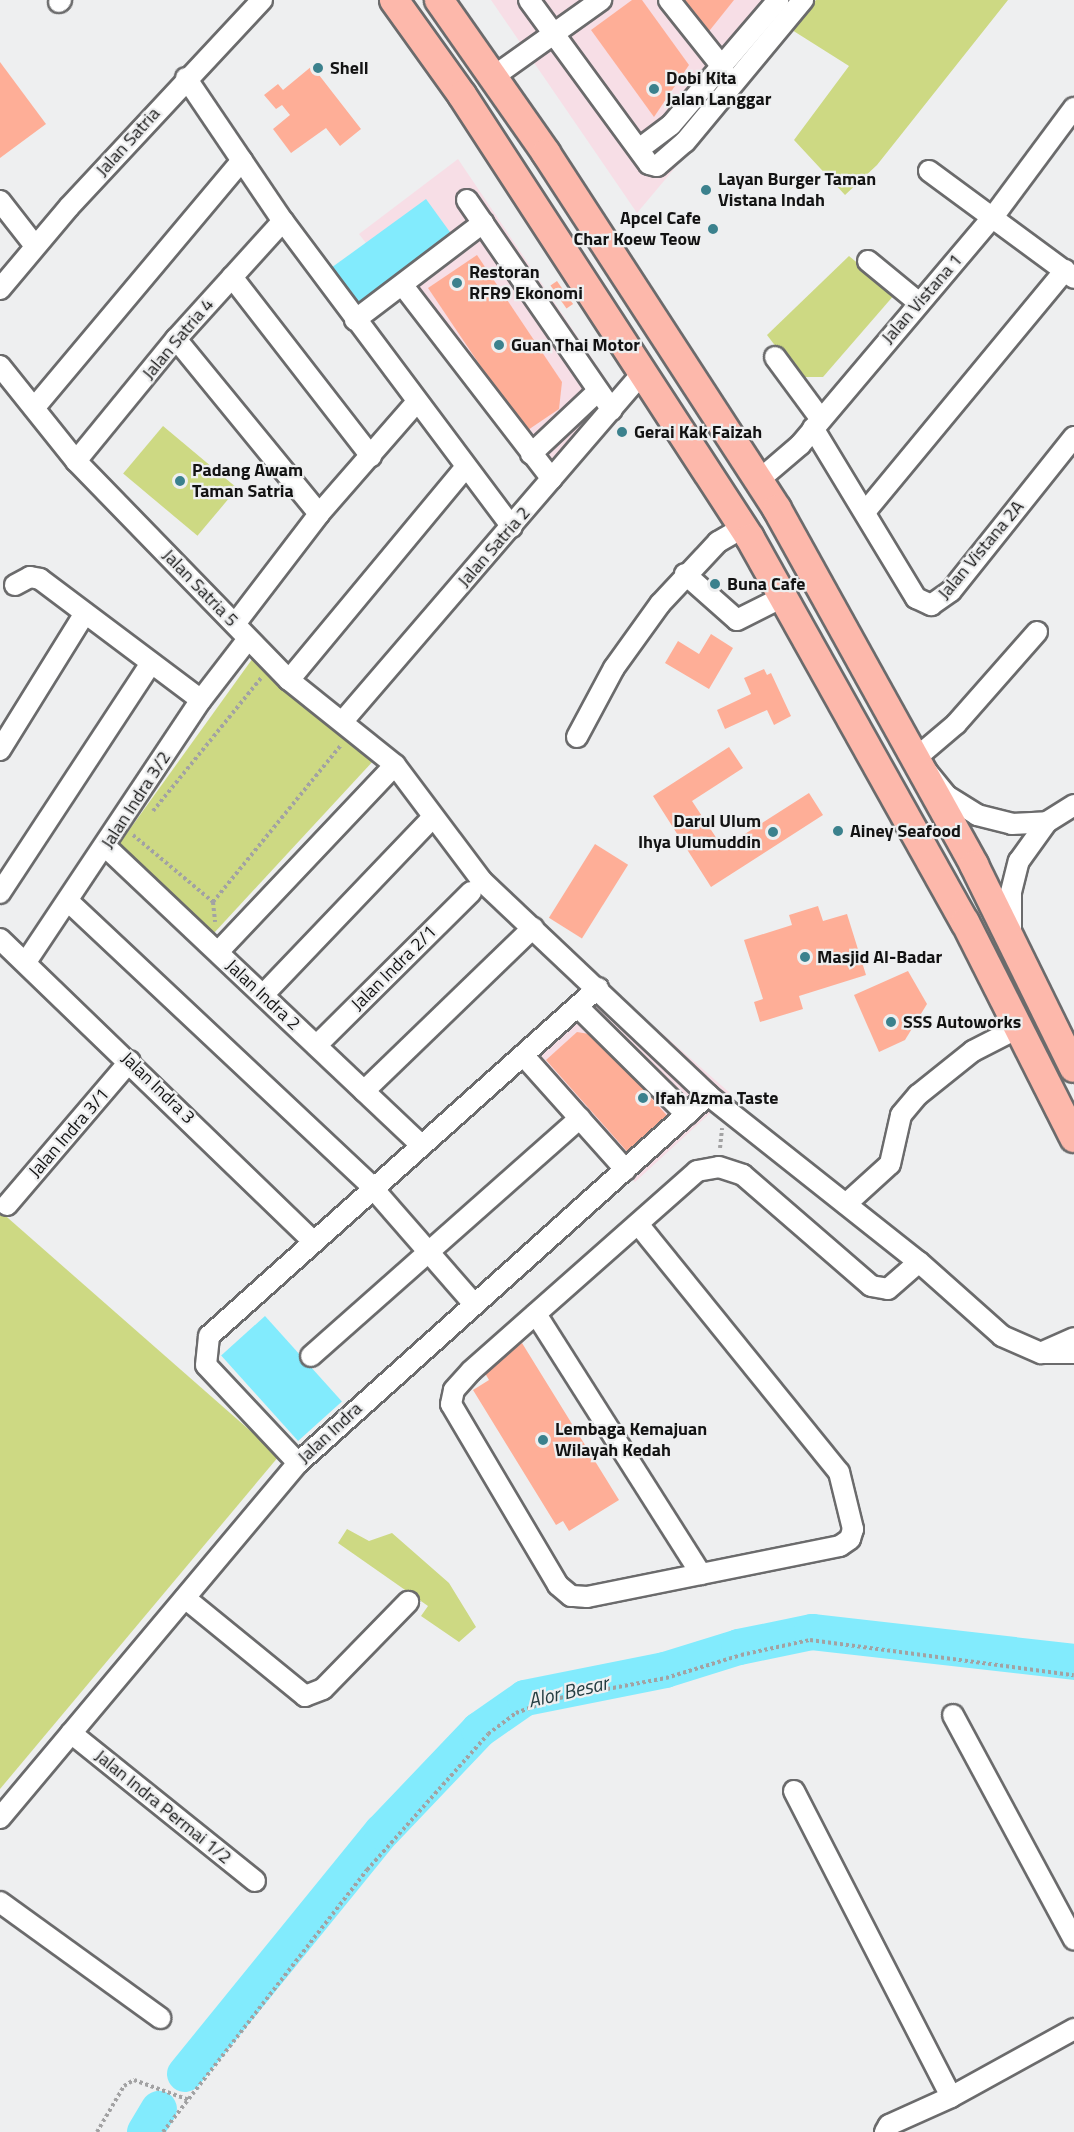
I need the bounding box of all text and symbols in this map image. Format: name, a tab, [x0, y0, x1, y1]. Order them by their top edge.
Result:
place label: Shell	[330, 57, 369, 79]
marker: Shell	[311, 61, 325, 75]
place label: Dobi Kita Jalan Langgar	[666, 68, 771, 110]
marker: Dobi Kita Jalan Langgar	[647, 82, 661, 96]
street label: Jalan Satria	[91, 103, 165, 181]
place label: Layan Burger Taman Vistana Indah	[718, 169, 876, 212]
marker: Layan Burger Taman Vistana Indah	[699, 183, 713, 197]
place label: Apcel Cafe Char Koew Teow	[574, 208, 701, 250]
marker: Apcel Cafe Char Koew Teow	[706, 222, 720, 236]
street label: Jalan Vistana 1	[877, 250, 967, 348]
place label: Restoran RFR9 Ekonomi	[469, 262, 583, 304]
marker: Restoran RFR9 Ekonomi	[450, 276, 464, 290]
street label: Jalan Satria 4	[138, 294, 218, 384]
place label: Guan Thai Motor	[511, 334, 640, 356]
marker: Guan Thai Motor	[492, 338, 506, 352]
place label: Gerai Kak Faizah	[634, 421, 762, 443]
marker: Gerai Kak Faizah	[615, 425, 629, 439]
place label: Padang Awam Taman Satria	[192, 460, 303, 502]
marker: Padang Awam Taman Satria	[173, 474, 187, 488]
street label: Jalan Vistana 2A	[933, 496, 1029, 604]
street label: Jalan Satria 2	[453, 502, 535, 592]
street label: Jalan Satria 5	[158, 545, 242, 631]
place label: Buna Cafe	[727, 573, 806, 595]
marker: Buna Cafe	[708, 577, 722, 591]
street label: Jalan Indra 3/2	[97, 747, 175, 853]
place label: Darul Ulum Ihya Ulumuddin	[638, 811, 761, 854]
place label: Ainey Seafood	[850, 820, 961, 842]
marker: Ainey Seafood	[831, 824, 845, 838]
marker: Darul Ulum Ihya Ulumuddin	[766, 825, 780, 839]
street label: Jalan Indra 2/1	[347, 921, 441, 1015]
place label: Masjid Al-Badar	[817, 946, 942, 968]
marker: Masjid Al-Badar	[798, 950, 812, 964]
street label: Jalan Indra 2	[221, 955, 305, 1035]
place label: SSS Autoworks	[903, 1011, 1021, 1033]
marker: SSS Autoworks	[884, 1015, 898, 1029]
street label: Jalan Indra 3	[117, 1048, 199, 1128]
street label: Jalan Indra 3/1	[24, 1084, 114, 1182]
place label: Ifah Azma Taste	[655, 1087, 778, 1109]
marker: Ifah Azma Taste	[636, 1091, 650, 1105]
street label: Jalan Indra	[293, 1398, 367, 1468]
place label: Lembaga Kemajuan Wilayah Kedah	[555, 1419, 707, 1462]
marker: Lembaga Kemajuan Wilayah Kedah	[536, 1433, 550, 1447]
water label: Alor Besar	[526, 1670, 610, 1712]
street label: Jalan Indra Permai 1/2	[90, 1745, 236, 1869]

